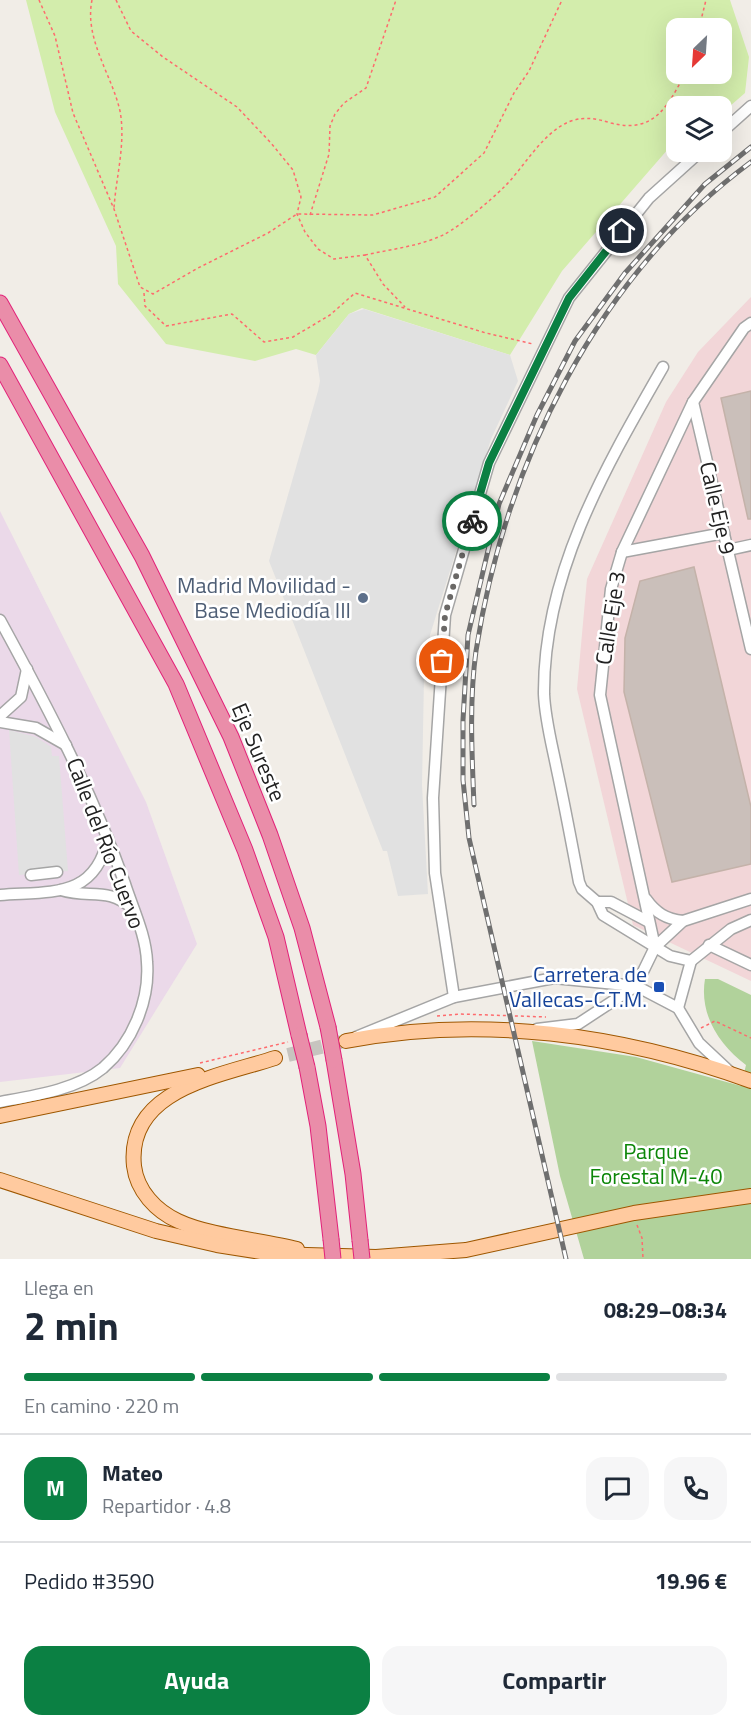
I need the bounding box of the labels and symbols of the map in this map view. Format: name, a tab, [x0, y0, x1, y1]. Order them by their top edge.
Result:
north arrow	[666, 18, 732, 84]
pin	[596, 205, 647, 256]
street label: Calle Eje 9	[691, 458, 745, 558]
courier	[442, 491, 502, 551]
place label: Madrid Movilidad - Base Mediodía III	[177, 568, 351, 627]
street label: Calle Eje 3	[586, 569, 634, 667]
marker: Madrid Movilidad - Base Mediodía III	[356, 591, 370, 605]
pin	[416, 635, 467, 686]
street label: Eje Sureste	[223, 697, 295, 807]
street label: Calle del Río Cuervo	[58, 753, 154, 933]
place label: Carretera de Vallecas-C.T.M.	[509, 957, 647, 1016]
marker: Carretera de Vallecas-C.T.M.	[652, 980, 666, 994]
park label: Parque Forestal M-40	[590, 1134, 722, 1193]

